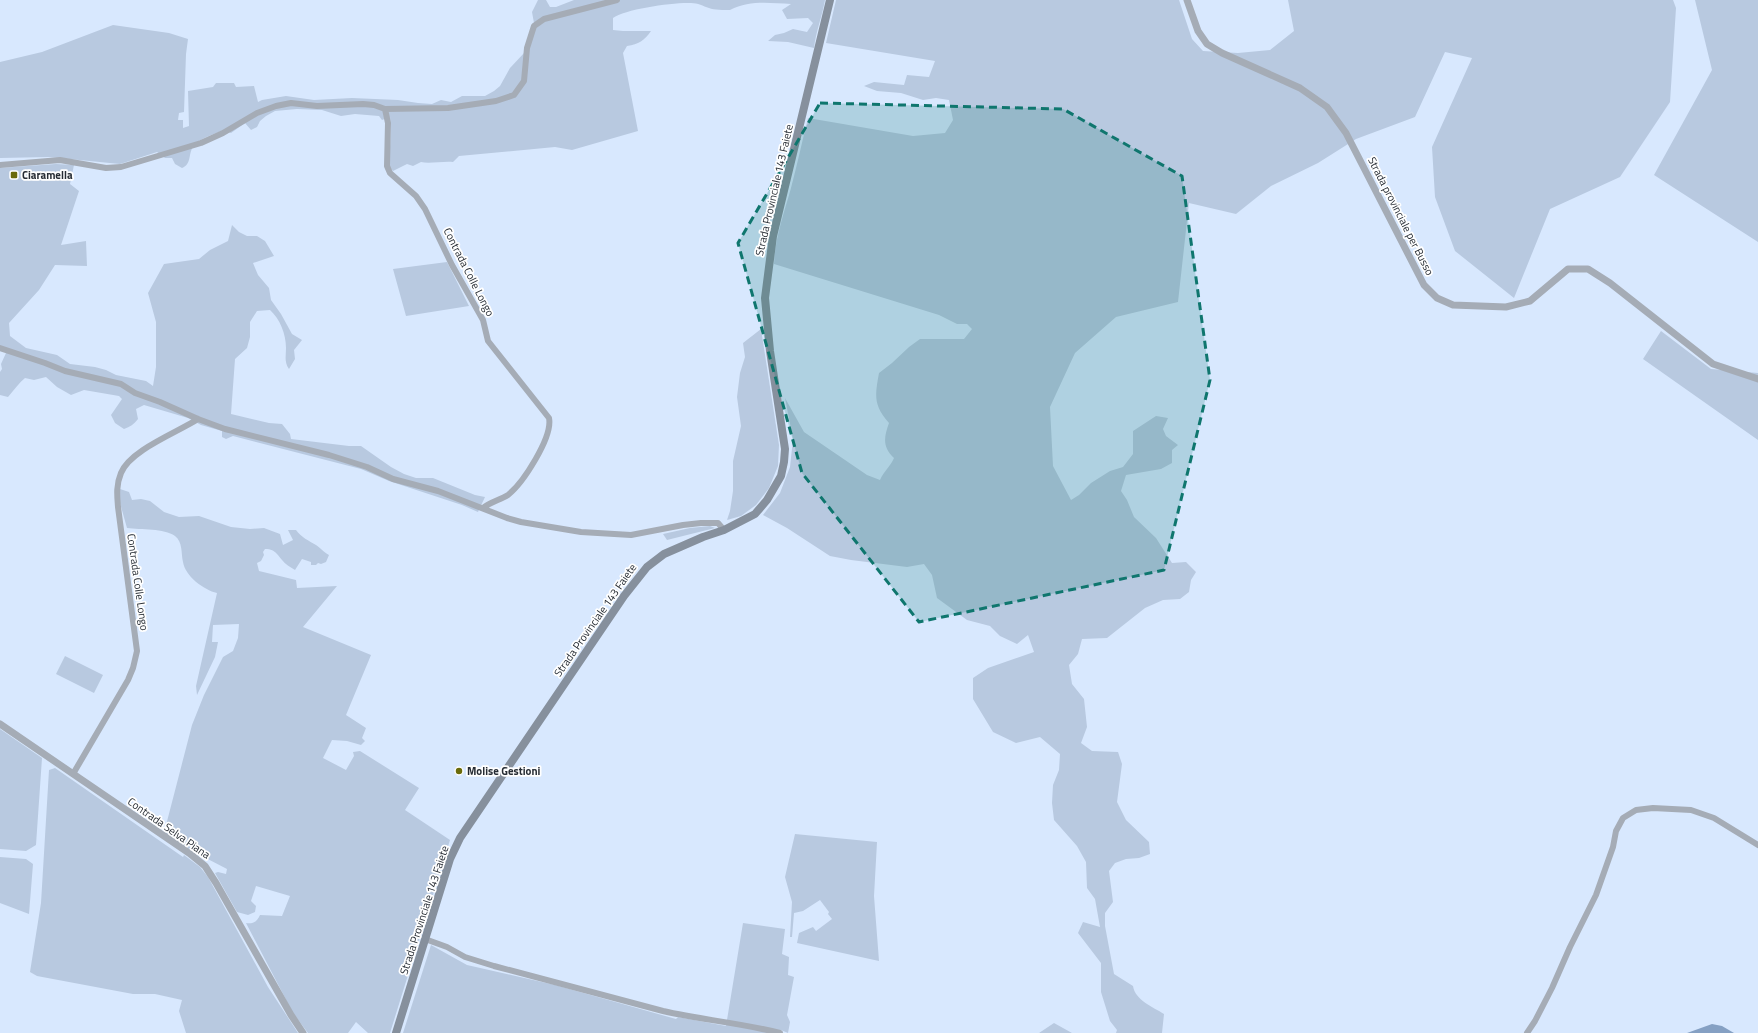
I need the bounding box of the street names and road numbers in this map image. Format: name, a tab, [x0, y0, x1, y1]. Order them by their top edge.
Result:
street label: Strada Provinciale 143 Faiete	[751, 122, 797, 257]
street label: Strada provinciale per Busso	[1364, 154, 1438, 278]
street label: Contrada Colle Longo	[440, 225, 498, 319]
street label: Contrada Colle Longo	[123, 533, 153, 632]
street label: Strada Provinciale 143 Faiete	[550, 560, 640, 680]
street label: Contrada Selva Piana	[124, 793, 214, 863]
street label: Strada Provinciale 143 Faiete	[396, 843, 453, 977]

